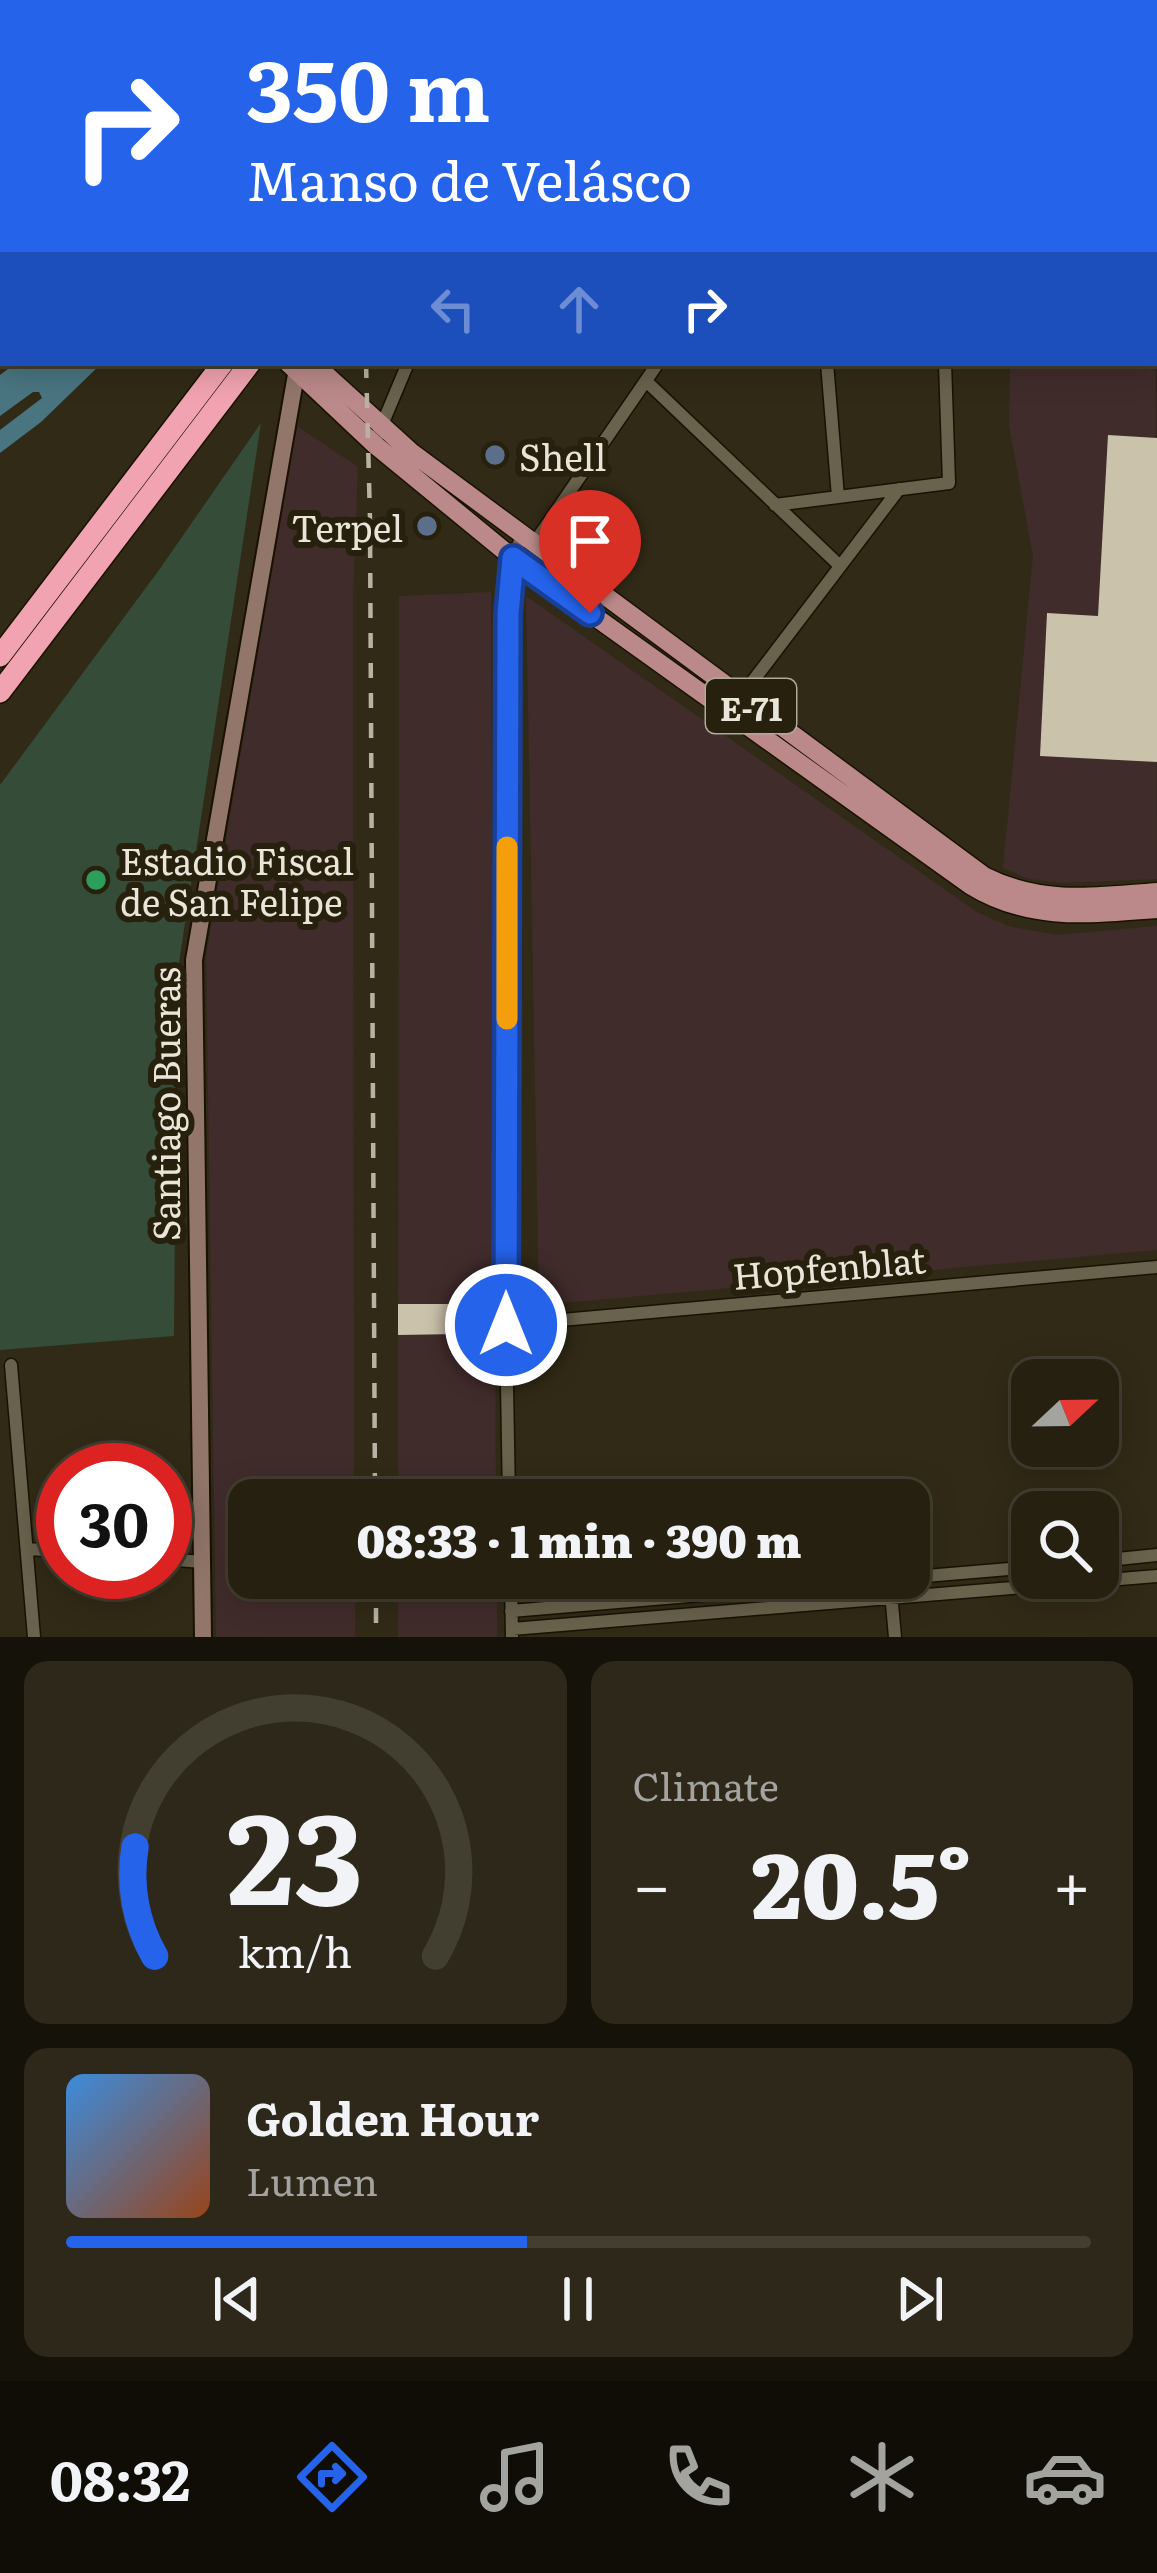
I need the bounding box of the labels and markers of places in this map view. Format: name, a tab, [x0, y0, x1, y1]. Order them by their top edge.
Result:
place label: Shell	[519, 429, 606, 482]
marker: Shell	[482, 442, 508, 468]
pin	[539, 490, 641, 613]
place label: Terpel	[291, 500, 403, 553]
marker: Terpel	[414, 513, 440, 539]
place label: Estadio Fiscal de San Felipe	[120, 833, 354, 927]
marker: Estadio Fiscal de San Felipe	[83, 867, 109, 893]

